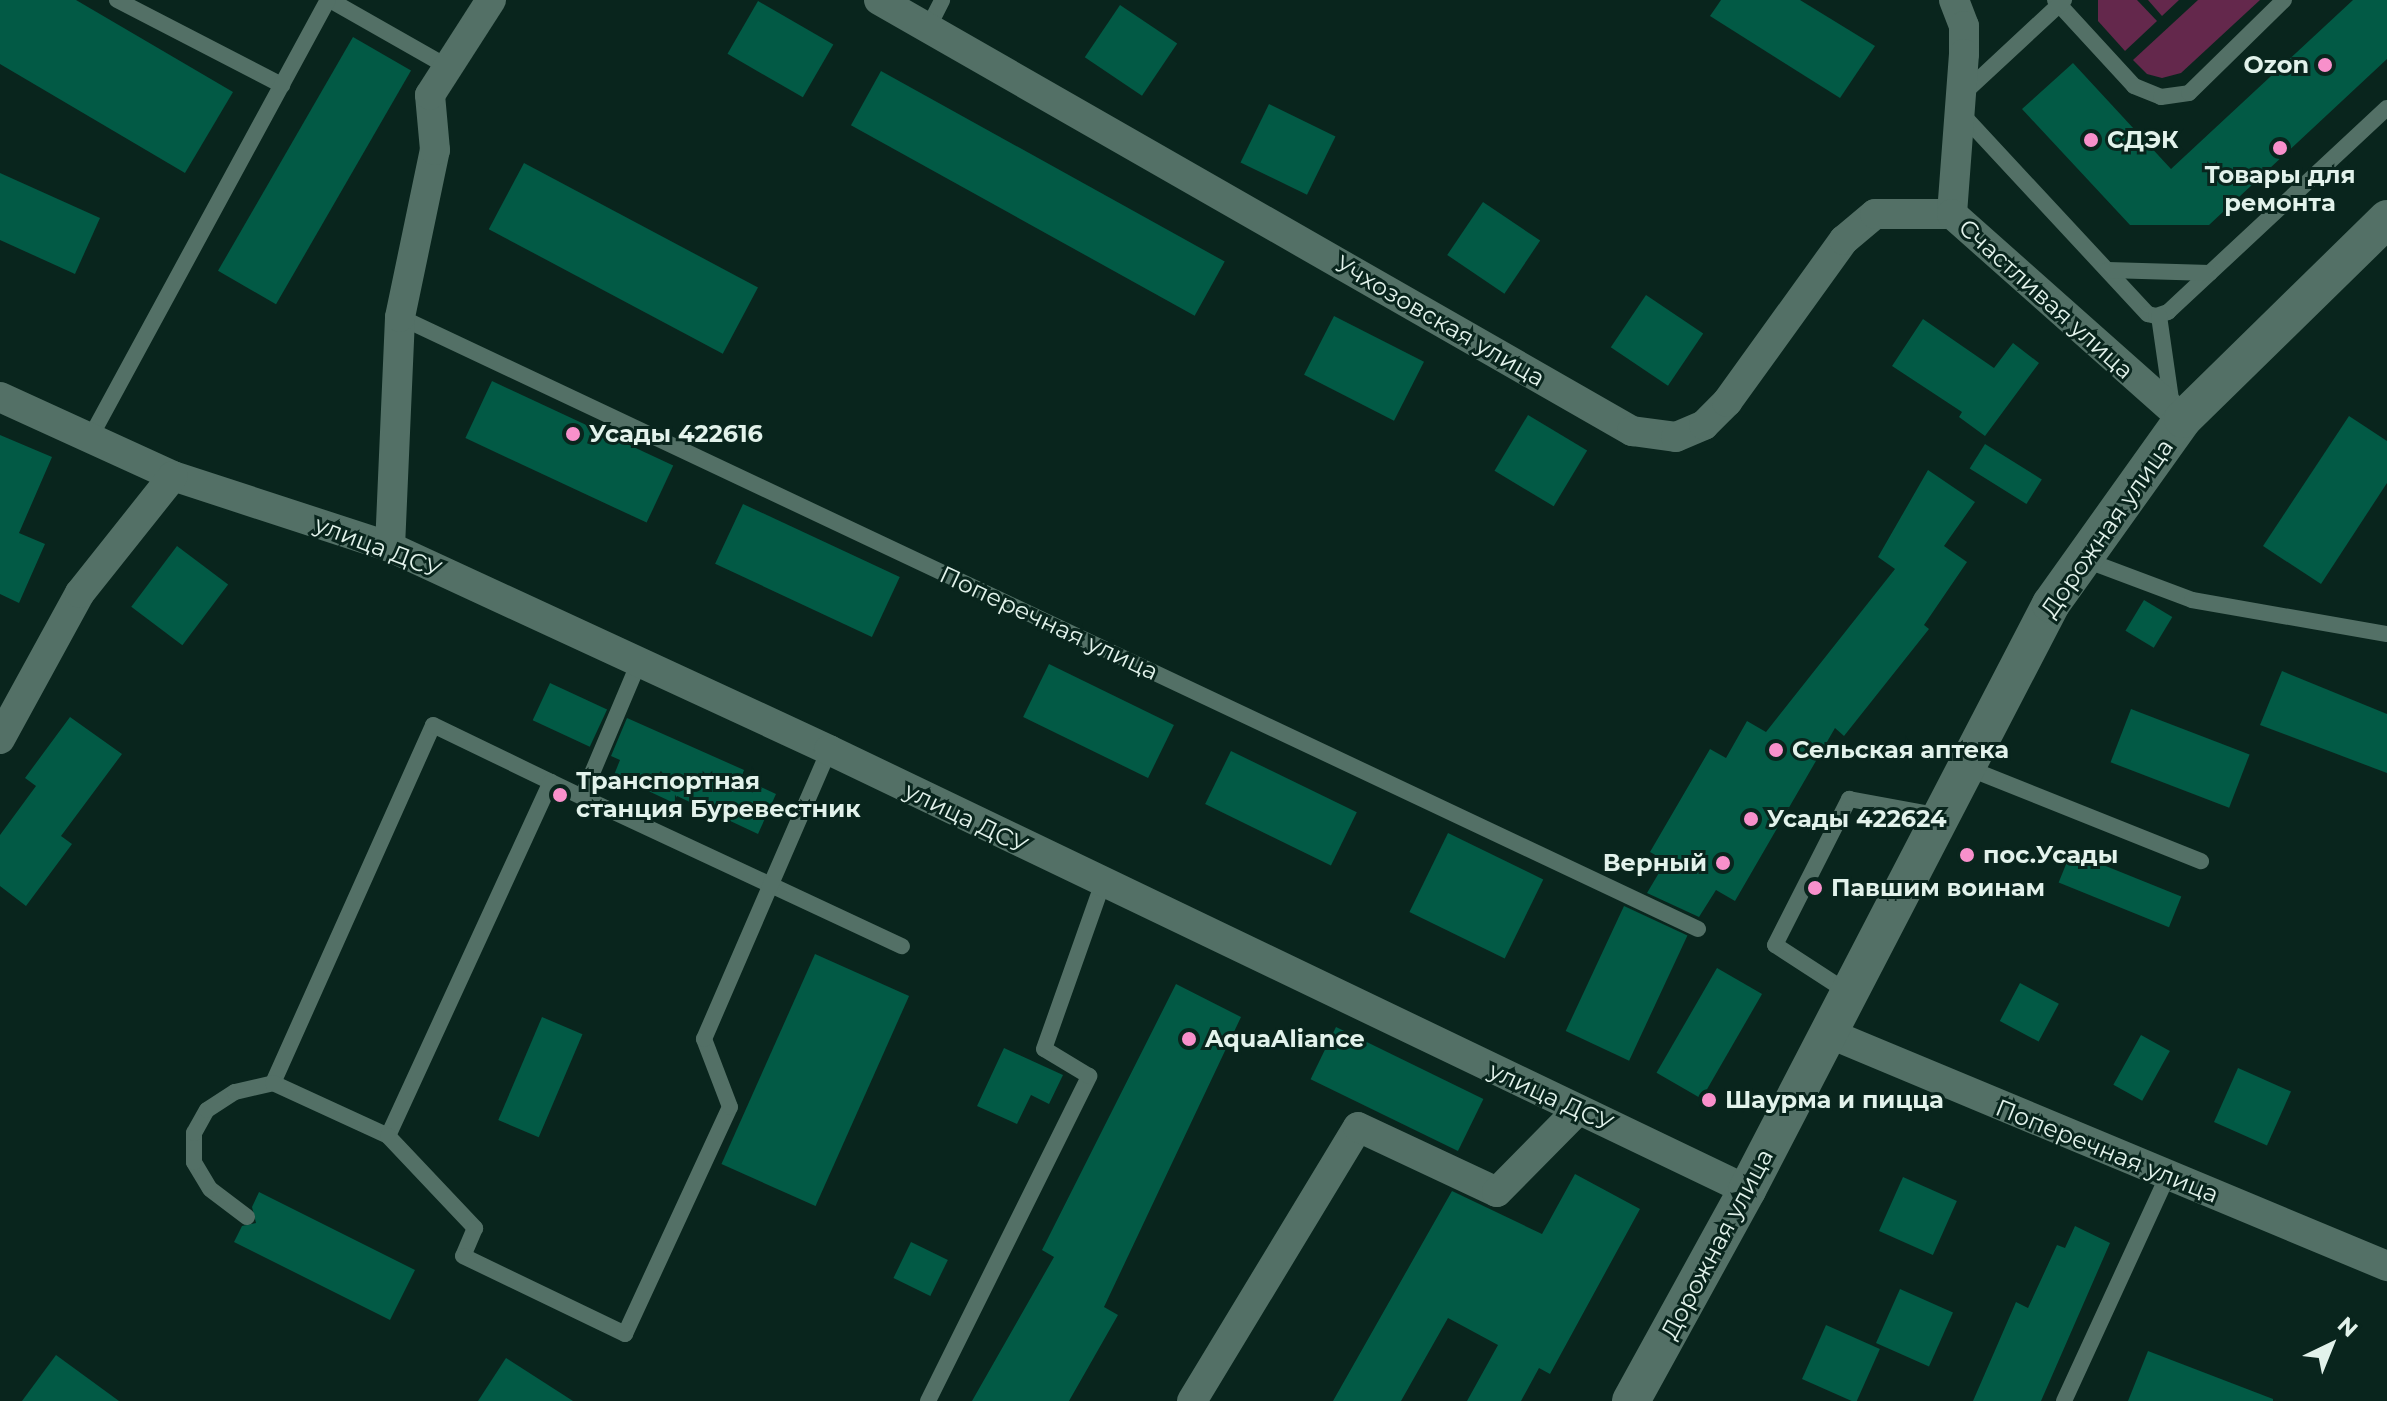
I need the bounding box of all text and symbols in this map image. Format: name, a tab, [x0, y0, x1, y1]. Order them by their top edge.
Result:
place label: Ozon	[2244, 51, 2309, 79]
marker: Ozon	[2316, 56, 2334, 74]
place label: СДЭК	[2107, 126, 2179, 154]
marker: СДЭК	[2082, 131, 2100, 149]
marker: Товары для ремонта	[2271, 139, 2289, 157]
place label: Товары для ремонта	[2204, 161, 2356, 217]
street label: Счастливая улица	[1953, 213, 2139, 385]
street label: Учхозовская улица	[1330, 249, 1550, 393]
place label: Усады 422616	[589, 420, 763, 448]
marker: Усады 422616	[564, 425, 582, 443]
street label: Дорожная улица	[2035, 433, 2179, 623]
street label: улица ДСУ	[311, 510, 445, 584]
street label: Поперечная улица	[935, 560, 1163, 686]
place label: Сельская аптека	[1792, 736, 2009, 764]
marker: Сельская аптека	[1767, 741, 1785, 759]
place label: Транспортная станция Буревестник	[576, 767, 861, 823]
street label: улица ДСУ	[900, 776, 1032, 860]
marker: Транспортная станция Буревестник	[551, 786, 569, 804]
place label: Усады 422624	[1767, 805, 1947, 833]
marker: Усады 422624	[1742, 810, 1760, 828]
place label: пос.Усады	[1983, 841, 2118, 869]
marker: пос.Усады	[1958, 846, 1976, 864]
place label: Верный	[1603, 849, 1707, 877]
marker: Верный	[1714, 854, 1732, 872]
place label: Павшим воинам	[1831, 874, 2045, 902]
marker: Павшим воинам	[1806, 879, 1824, 897]
place label: AquaAliance	[1205, 1025, 1365, 1053]
marker: AquaAliance	[1180, 1030, 1198, 1048]
street label: улица ДСУ	[1484, 1056, 1618, 1138]
place label: Шаурма и пицца	[1725, 1086, 1944, 1114]
marker: Шаурма и пицца	[1700, 1091, 1718, 1109]
street label: Поперечная улица	[1991, 1093, 2223, 1209]
street label: Дорожная улица	[1655, 1144, 1779, 1344]
north arrow	[2291, 1305, 2371, 1385]
text: N	[2332, 1311, 2363, 1343]

